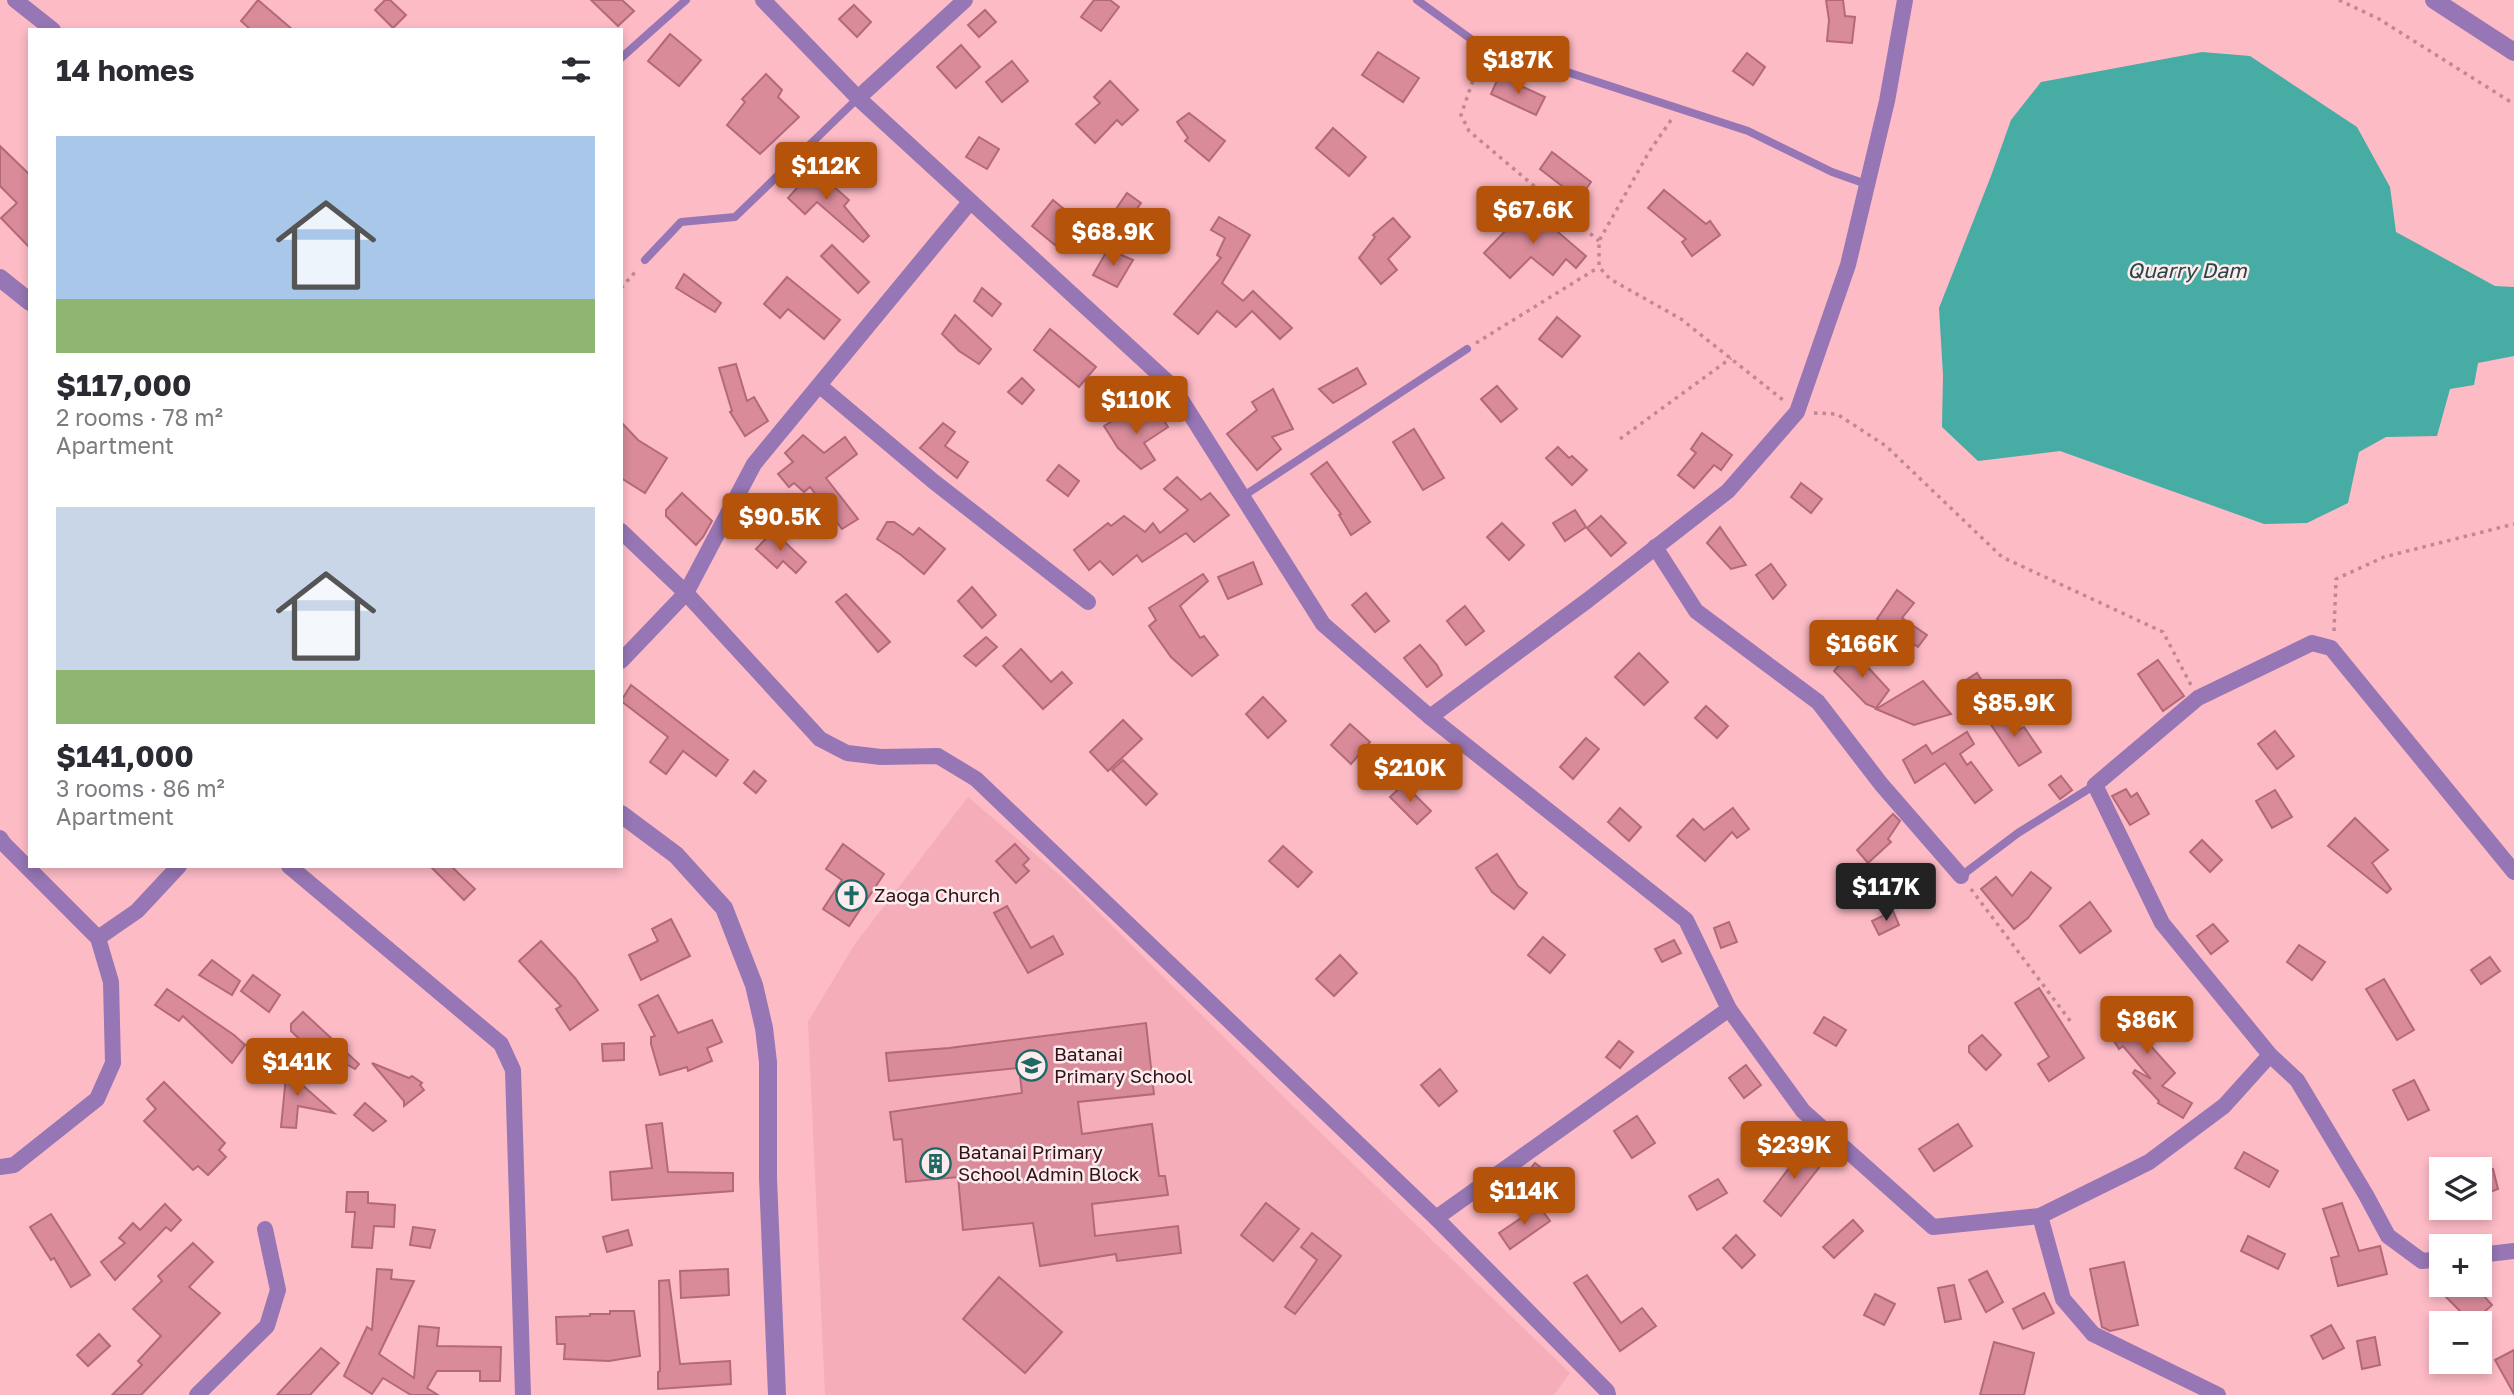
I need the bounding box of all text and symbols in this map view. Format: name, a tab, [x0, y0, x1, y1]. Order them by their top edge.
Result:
pin: $187K	[1469, 36, 1567, 96]
text: $187K	[1482, 45, 1554, 73]
icon: filters	[557, 51, 595, 89]
text: 14 homes	[56, 52, 195, 88]
pin: $112K	[777, 142, 875, 202]
text: $112K	[791, 151, 861, 179]
icon: home	[263, 182, 389, 308]
pin: $67.6K	[1476, 187, 1590, 246]
text: $67.6K	[1492, 195, 1574, 223]
pin: $68.9K	[1056, 208, 1170, 268]
text: $68.9K	[1071, 217, 1155, 245]
water label: Quarry Dam	[2127, 257, 2248, 283]
text: $117,000	[56, 367, 191, 403]
pin: $110K	[1087, 376, 1185, 436]
text: $110K	[1101, 385, 1171, 413]
text: 2 rooms · 78 m²	[56, 403, 223, 431]
text: Apartment	[56, 431, 174, 459]
pin: $90.5K	[723, 494, 837, 553]
text: $90.5K	[738, 502, 822, 530]
icon: home	[263, 553, 389, 679]
pin: $166K	[1813, 620, 1911, 680]
text: $166K	[1825, 629, 1899, 657]
pin: $85.9K	[1957, 680, 2071, 739]
text: $85.9K	[1973, 688, 2055, 716]
text: $141,000	[56, 738, 194, 774]
pin: $210K	[1361, 744, 1459, 804]
text: $210K	[1374, 753, 1446, 781]
text: 3 rooms · 86 m²	[56, 774, 225, 802]
text: Apartment	[56, 802, 174, 830]
pin: $117K	[1837, 864, 1935, 923]
text: $117K	[1852, 872, 1920, 900]
church icon: Zaoga Church	[834, 878, 868, 912]
place label: Zaoga Church	[874, 883, 1000, 906]
pin: $86K	[2106, 996, 2188, 1056]
text: $86K	[2116, 1005, 2178, 1033]
pin: $141K	[248, 1038, 346, 1098]
place label: Batanai Primary School	[1054, 1042, 1193, 1087]
text: $141K	[262, 1047, 332, 1075]
school or university icon: Batanai Primary School	[1014, 1048, 1048, 1082]
pin: $239K	[1745, 1122, 1843, 1181]
text: $239K	[1757, 1130, 1831, 1158]
place label: Batanai Primary School Admin Block	[958, 1140, 1140, 1185]
building icon: Batanai Primary School Admin Block	[918, 1146, 952, 1180]
map controls	[2429, 1157, 2492, 1374]
button: layers	[2429, 1157, 2492, 1220]
pin: $114K	[1475, 1168, 1573, 1227]
text: $114K	[1489, 1176, 1559, 1204]
button: +	[2429, 1234, 2492, 1297]
button: −	[2429, 1311, 2492, 1374]

